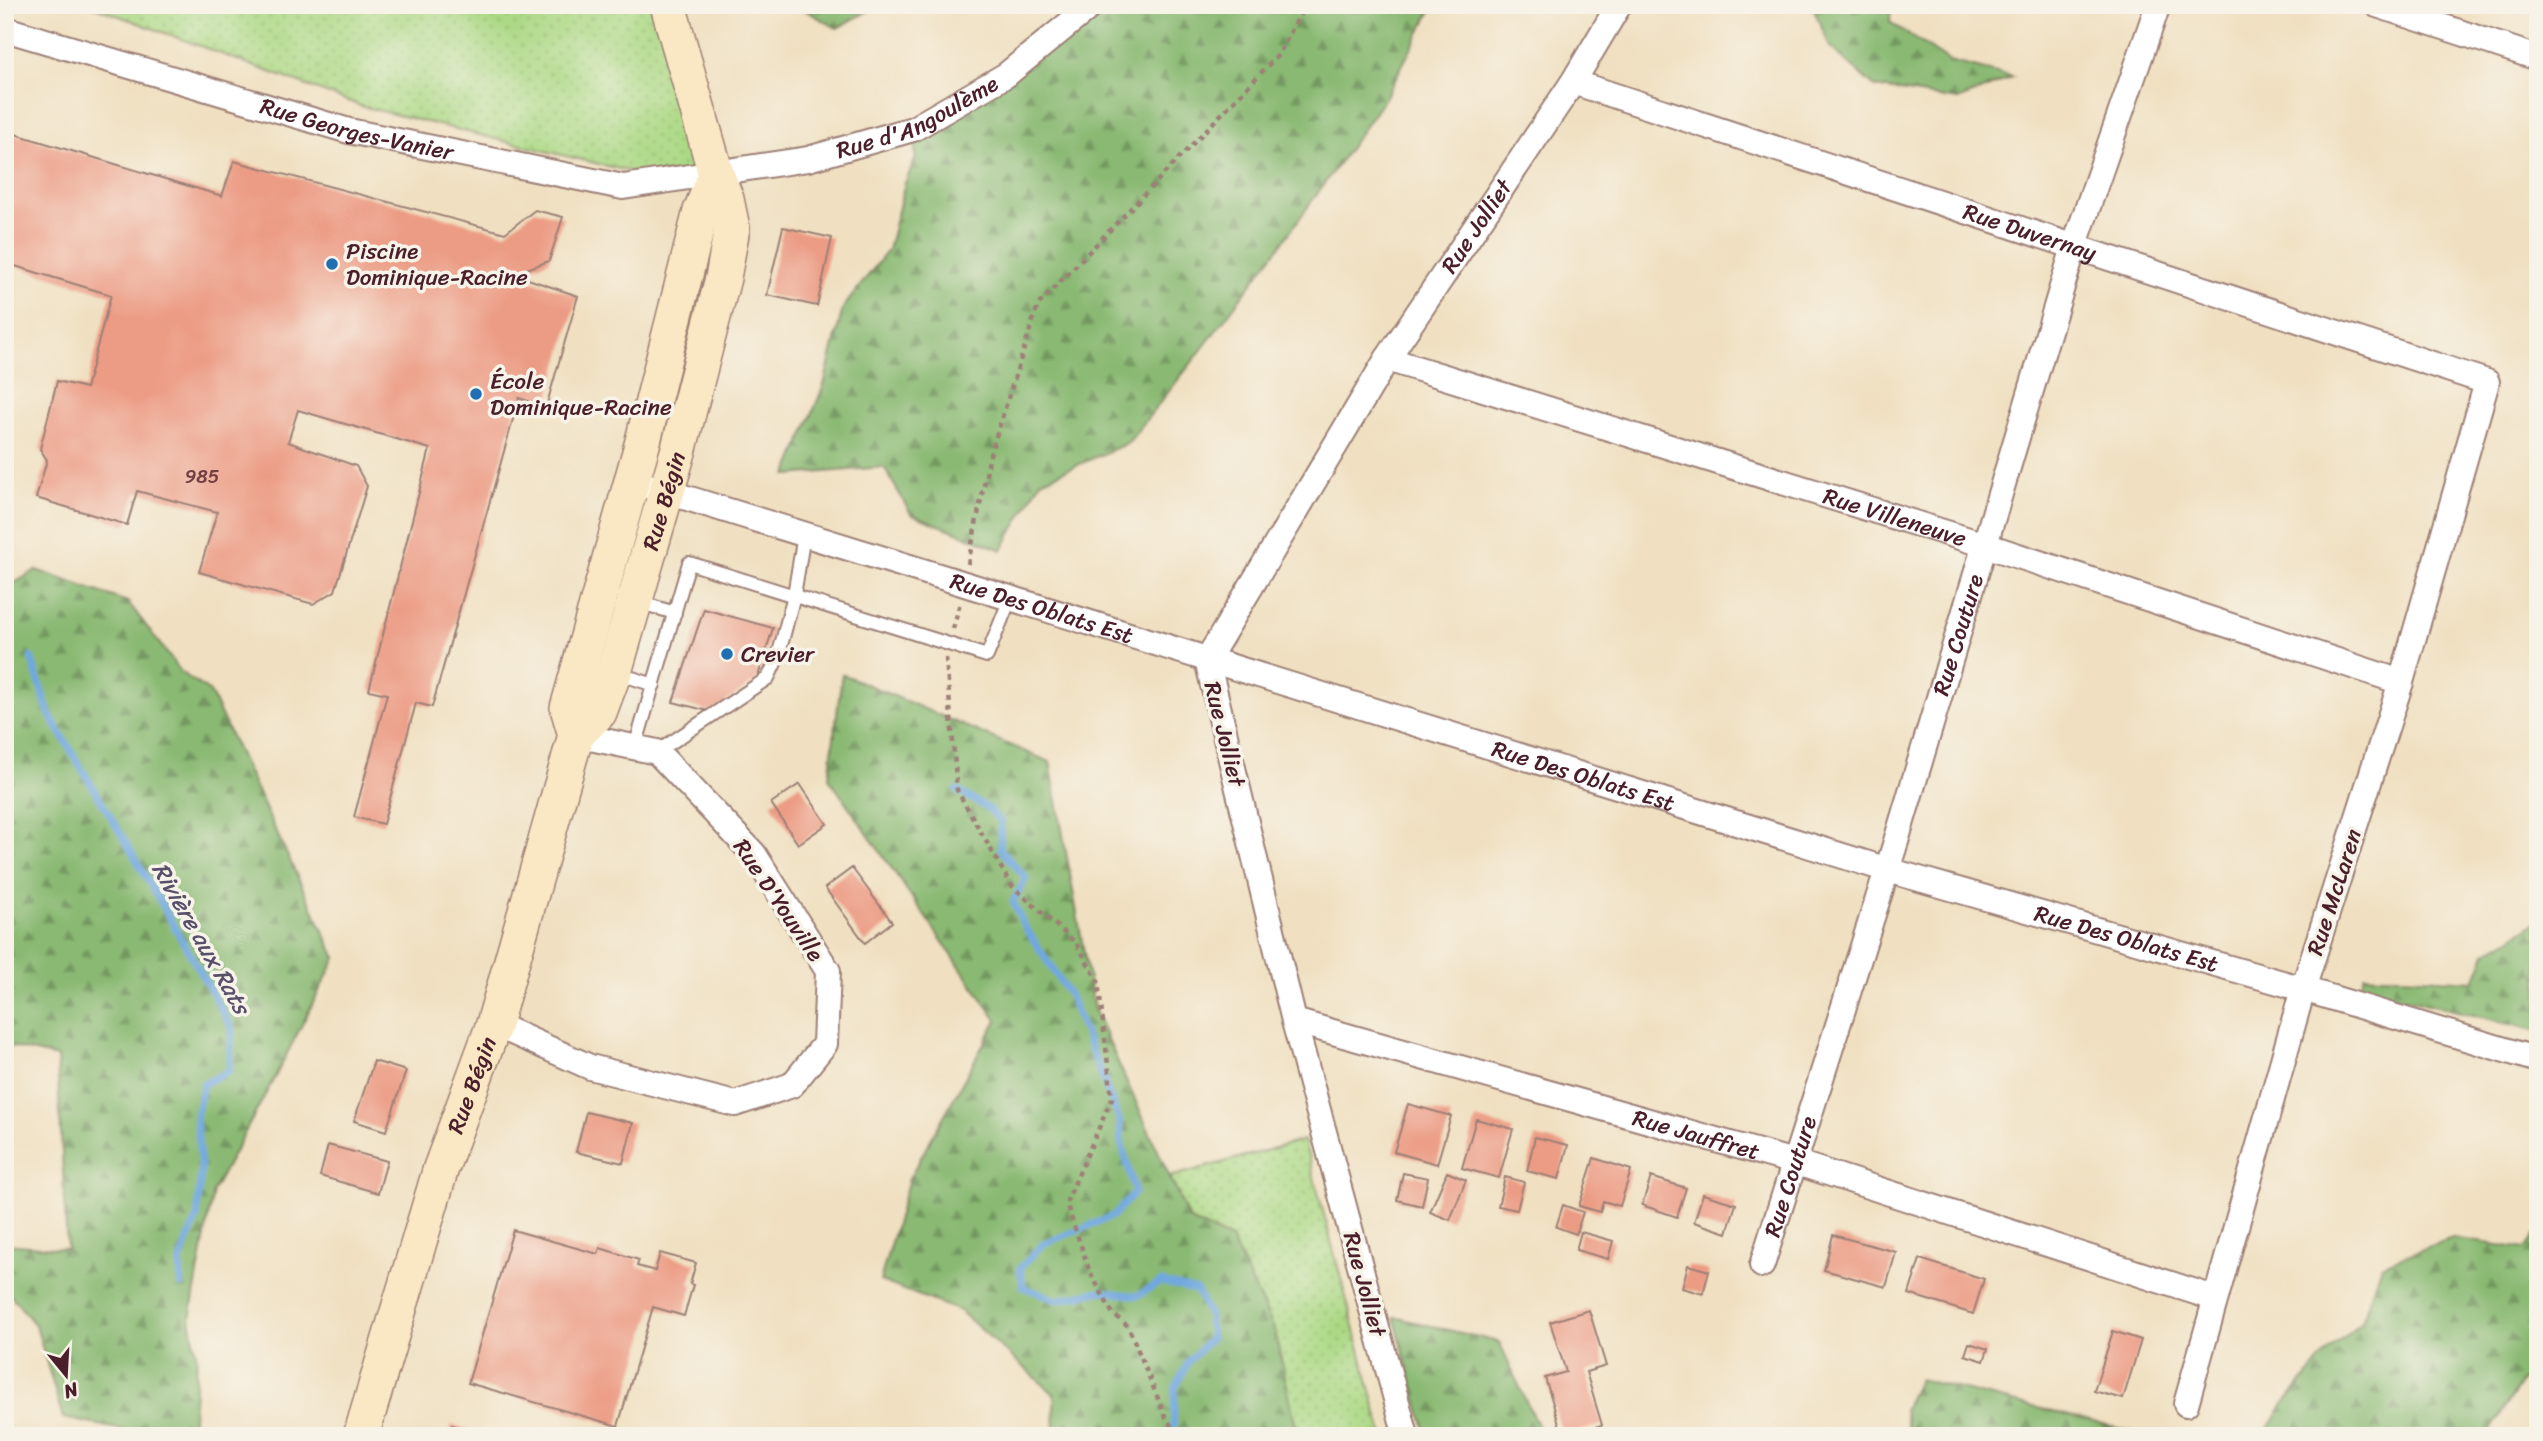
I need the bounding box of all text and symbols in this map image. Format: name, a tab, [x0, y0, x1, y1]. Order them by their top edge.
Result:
street label: Rue d'Angoulème	[831, 64, 1006, 171]
street label: Rue Georges-Vanier	[255, 86, 459, 173]
street label: Rue Jolliet	[1430, 169, 1524, 282]
street label: Rue Duvernay	[1958, 191, 2102, 274]
place label: Piscine Dominique-Racine	[346, 231, 528, 298]
marker: Piscine Dominique-Racine	[324, 256, 340, 272]
place label: École Dominique-Racine	[490, 361, 672, 428]
marker: École Dominique-Racine	[468, 386, 484, 402]
street label: Rue Bégin	[630, 447, 698, 555]
house number: 985	[185, 460, 220, 493]
street label: Rue Villeneuve	[1818, 476, 1972, 559]
street label: Rue Des Oblats Est	[945, 561, 1138, 656]
street label: Rue Couture	[1921, 569, 1996, 701]
place label: Crevier	[741, 634, 816, 675]
marker: Crevier	[719, 646, 735, 662]
street label: Rue Jolliet	[1192, 677, 1258, 793]
street label: Rue Des Oblats Est	[1487, 728, 1680, 824]
street label: Rue McLaren	[2295, 823, 2374, 961]
street label: Rue D'Youville	[722, 830, 835, 970]
water label: Rivière aux Rats	[140, 854, 263, 1025]
street label: Rue Des Oblats Est	[2030, 893, 2223, 985]
street label: Rue Bégin	[435, 1031, 509, 1140]
street label: Rue Jauffret	[1628, 1097, 1765, 1172]
street label: Rue Couture	[1752, 1111, 1829, 1242]
street label: Rue Jolliet	[1331, 1227, 1399, 1343]
north arrow	[32, 1340, 102, 1410]
text: N	[59, 1373, 83, 1409]

